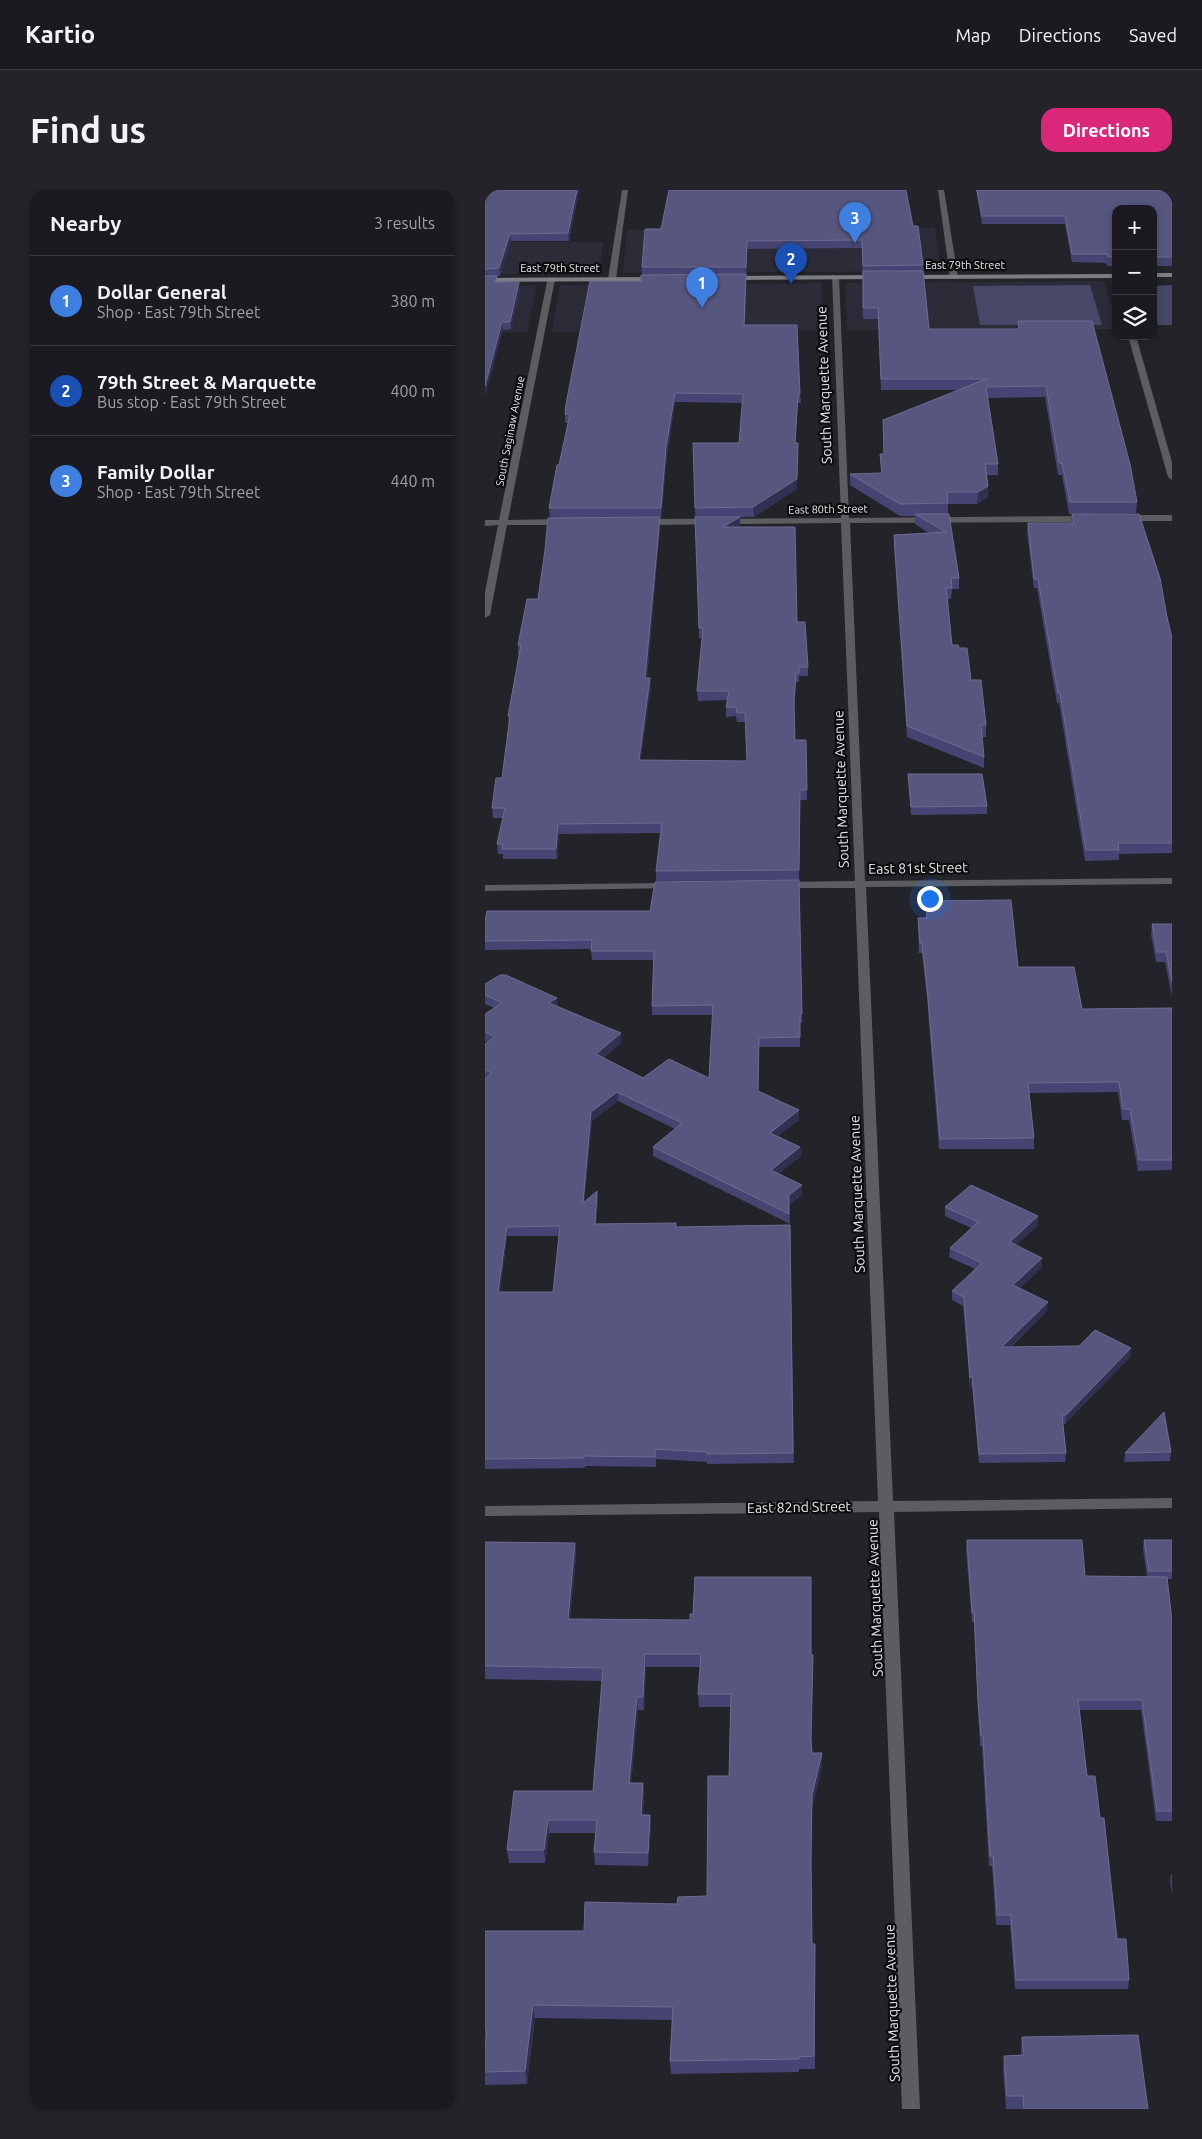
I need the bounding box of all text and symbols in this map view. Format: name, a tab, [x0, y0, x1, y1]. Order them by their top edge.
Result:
text: Kartio	[25, 21, 95, 48]
text: Map	[955, 25, 991, 45]
text: Directions	[1019, 25, 1101, 45]
text: Saved	[1129, 25, 1177, 45]
button: Directions	[1041, 108, 1172, 152]
text: Find us	[30, 110, 146, 150]
pin: 3	[839, 202, 871, 243]
map controls	[1112, 205, 1157, 340]
button: +	[1112, 205, 1157, 250]
text: Nearby	[50, 211, 121, 235]
text: 3 results	[374, 214, 435, 232]
pin: 2	[775, 243, 807, 284]
button: −	[1112, 250, 1157, 295]
street label: East 79th Street	[925, 259, 1006, 271]
street label: East 79th Street	[520, 262, 601, 274]
pin: 1	[686, 267, 718, 308]
text: Dollar General	[97, 281, 227, 303]
text: 1	[61, 292, 71, 310]
text: 380 m	[390, 292, 435, 310]
button: layers	[1112, 295, 1157, 340]
text: Shop · East 79th Street	[97, 303, 260, 321]
street label: South Marquette Avenue	[813, 306, 835, 464]
text: 79th Street & Marquette	[97, 371, 316, 393]
street label: South Saginaw Avenue	[493, 375, 527, 487]
text: 2	[61, 382, 71, 400]
text: 400 m	[390, 382, 435, 400]
text: Bus stop · East 79th Street	[97, 393, 286, 411]
text: Family Dollar	[97, 461, 214, 483]
text: 3	[61, 472, 71, 490]
text: 440 m	[390, 472, 435, 490]
text: Shop · East 79th Street	[97, 483, 260, 501]
street label: East 80th Street	[788, 502, 869, 516]
street label: South Marquette Avenue	[830, 710, 852, 868]
street label: East 81st Street	[868, 859, 968, 877]
your location	[917, 886, 943, 912]
street label: South Marquette Avenue	[846, 1115, 868, 1273]
street label: East 82nd Street	[747, 1498, 852, 1516]
street label: South Marquette Avenue	[864, 1519, 886, 1677]
street label: South Marquette Avenue	[881, 1924, 903, 2082]

